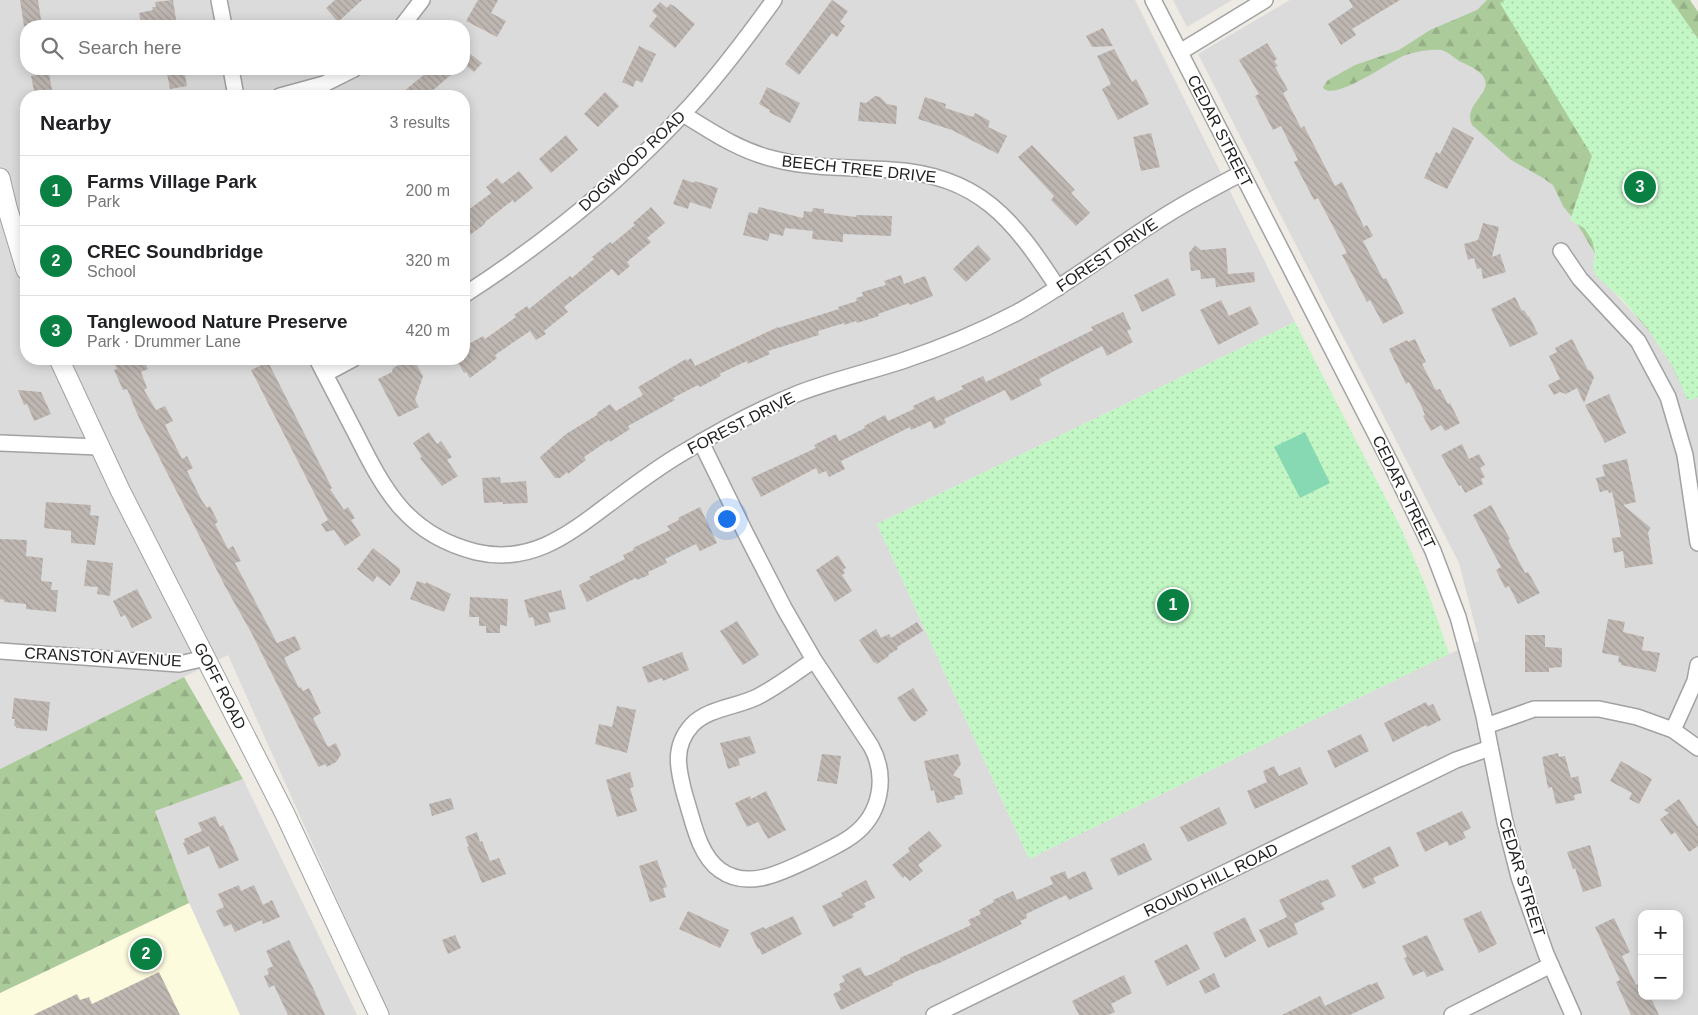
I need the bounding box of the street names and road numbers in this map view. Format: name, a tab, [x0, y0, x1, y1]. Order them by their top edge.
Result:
street label: CEDAR STREET	[1184, 72, 1256, 190]
street label: DOGWOOD ROAD	[575, 107, 689, 215]
street label: BEECH TREE DRIVE	[781, 152, 937, 186]
street label: FOREST DRIVE	[1053, 215, 1161, 295]
street label: FOREST DRIVE	[685, 389, 797, 457]
street label: CEDAR STREET	[1369, 433, 1439, 551]
street label: GOFF ROAD	[191, 640, 249, 732]
street label: CRANSTON AVENUE	[24, 644, 182, 670]
street label: CEDAR STREET	[1496, 815, 1548, 939]
street label: ROUND HILL ROAD	[1141, 840, 1281, 920]

